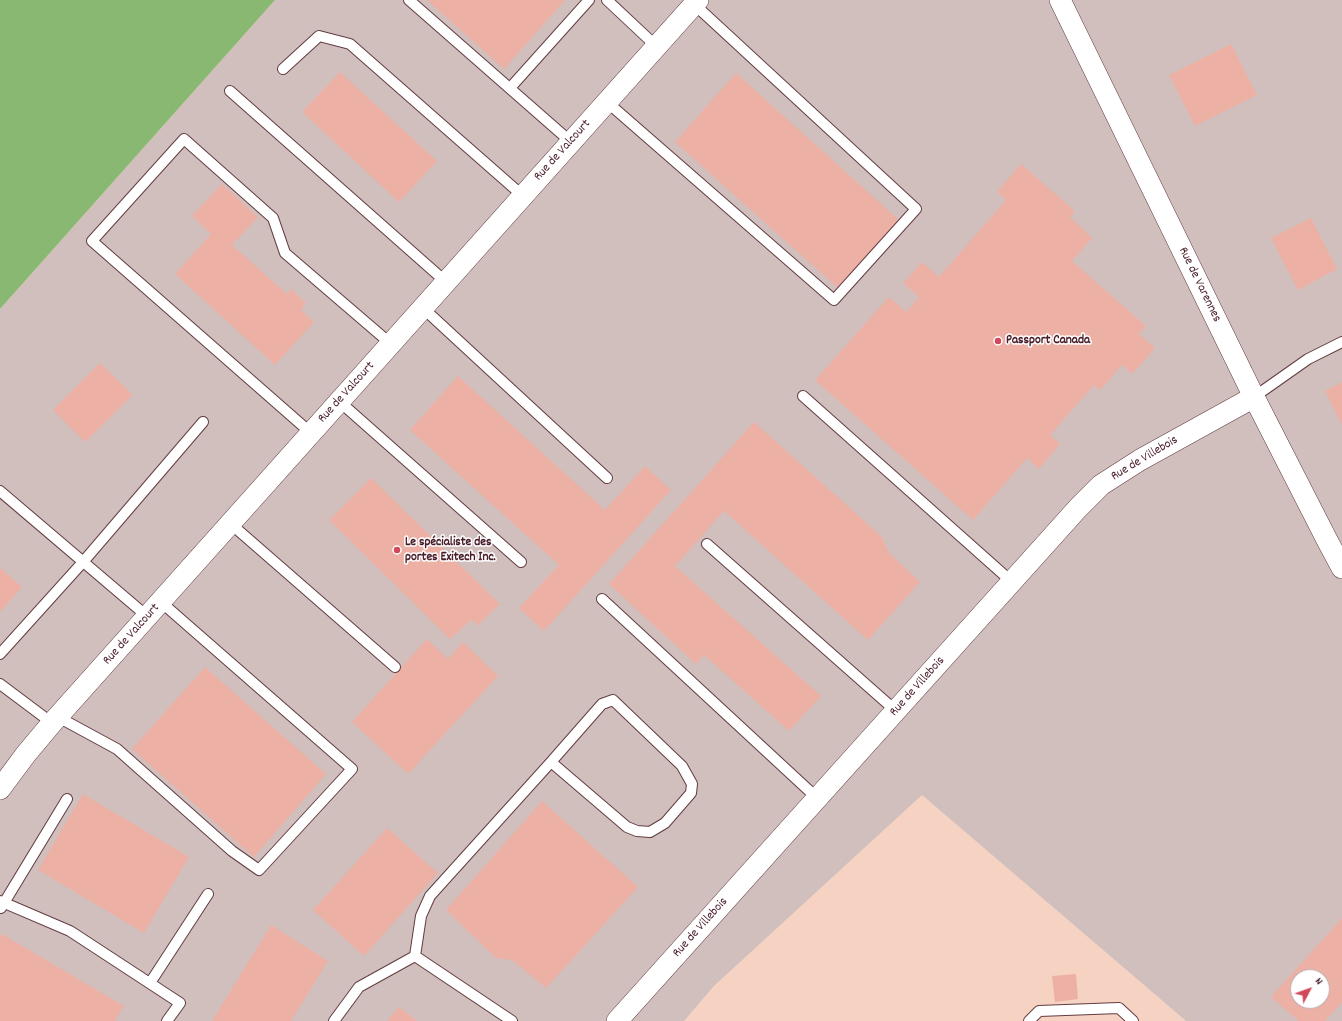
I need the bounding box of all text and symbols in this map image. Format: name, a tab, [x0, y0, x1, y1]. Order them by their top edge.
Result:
street label: Rue de Valcourt	[531, 117, 595, 185]
street label: Rue de Varennes	[1174, 245, 1224, 325]
place label: Passport Canada	[1006, 333, 1090, 349]
marker: Passport Canada	[993, 336, 1003, 346]
street label: Rue de Valcourt	[315, 359, 379, 427]
street label: Rue de Villebois	[1109, 433, 1181, 485]
place label: Le spécialiste des portes Exitech Inc.	[405, 535, 496, 566]
marker: Le spécialiste des portes Exitech Inc.	[392, 545, 402, 555]
street label: Rue de Valcourt	[100, 601, 164, 669]
street label: Rue de Villebois	[887, 654, 949, 720]
street label: Rue de Villebois	[670, 895, 732, 961]
north arrow	[1290, 969, 1330, 1009]
text: N	[1310, 974, 1326, 989]

